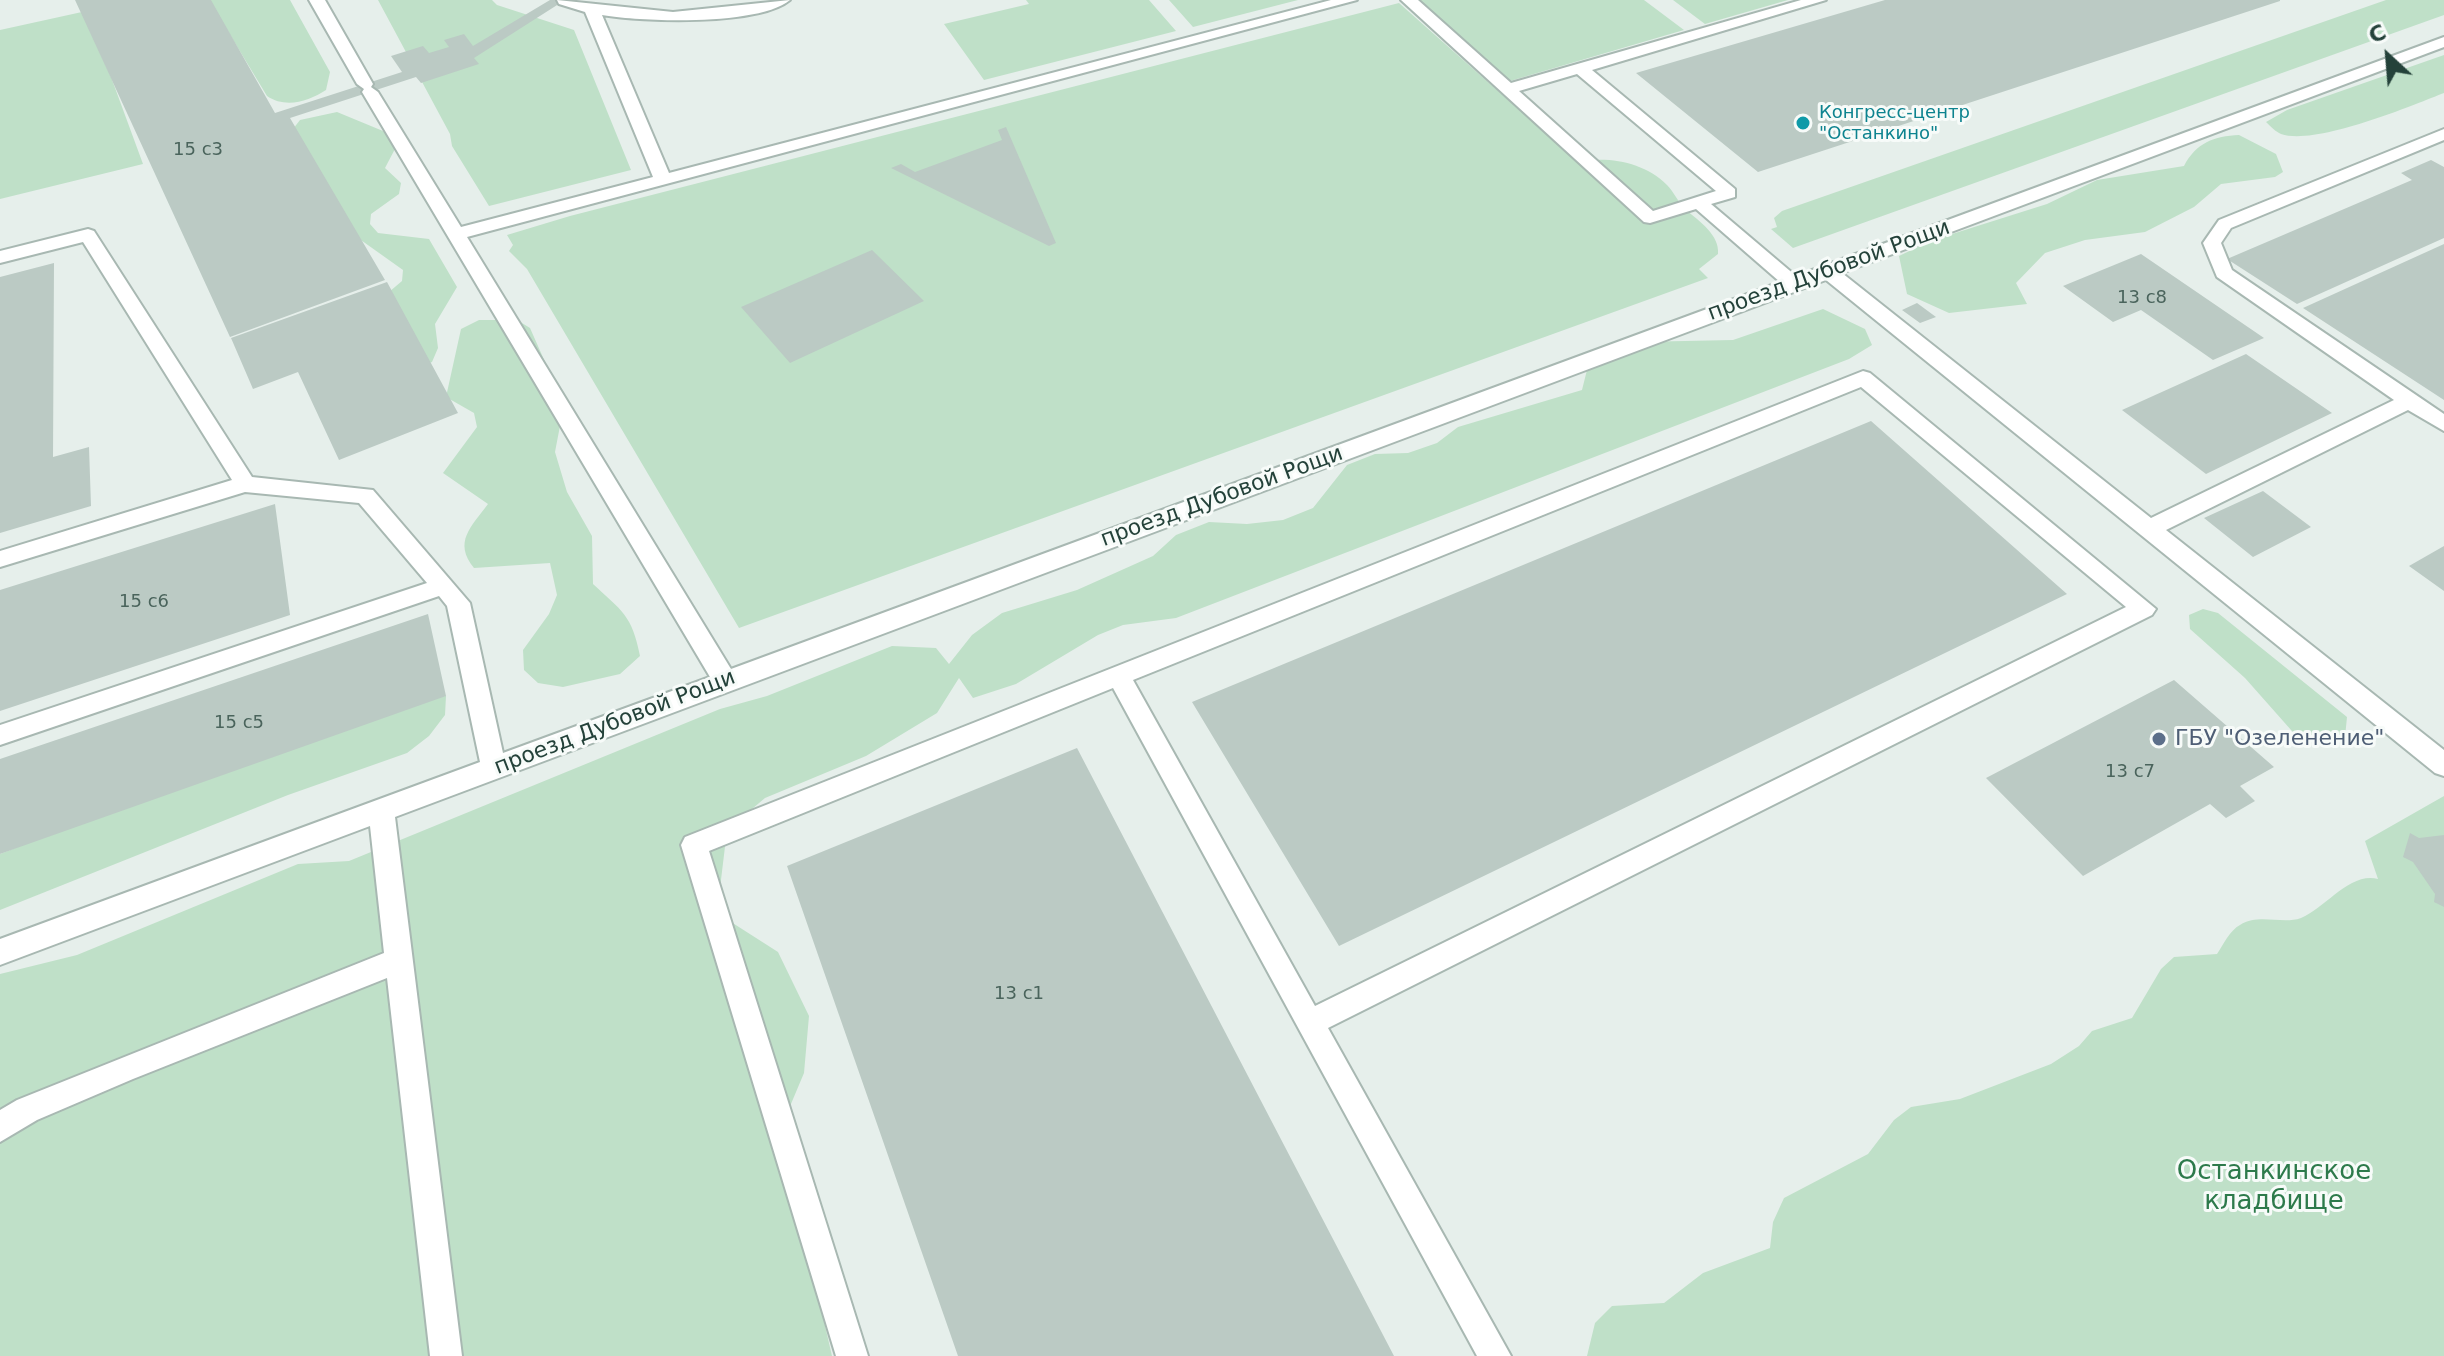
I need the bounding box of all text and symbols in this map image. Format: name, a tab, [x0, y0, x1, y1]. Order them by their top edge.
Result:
north arrow	[2348, 16, 2428, 96]
text: С	[2365, 19, 2390, 49]
place label: Конгресс-центр "Останкино"	[1819, 102, 1970, 144]
marker: Конгресс-центр "Останкино"	[1794, 114, 1812, 132]
house number: 15 с3	[173, 139, 223, 161]
street label: проезд Дубовой Рощи	[1704, 215, 1954, 327]
house number: 13 с8	[2117, 287, 2167, 309]
street label: проезд Дубовой Рощи	[1097, 441, 1347, 553]
house number: 15 с6	[119, 591, 169, 613]
street label: проезд Дубовой Рощи	[491, 665, 739, 781]
house number: 15 с5	[214, 712, 264, 734]
place label: ГБУ "Озеленение"	[2175, 726, 2384, 752]
marker: ГБУ "Озеленение"	[2150, 730, 2168, 748]
house number: 13 с7	[2105, 761, 2155, 783]
house number: 13 с1	[994, 983, 1044, 1005]
park label: Останкинское кладбище	[2177, 1156, 2371, 1218]

